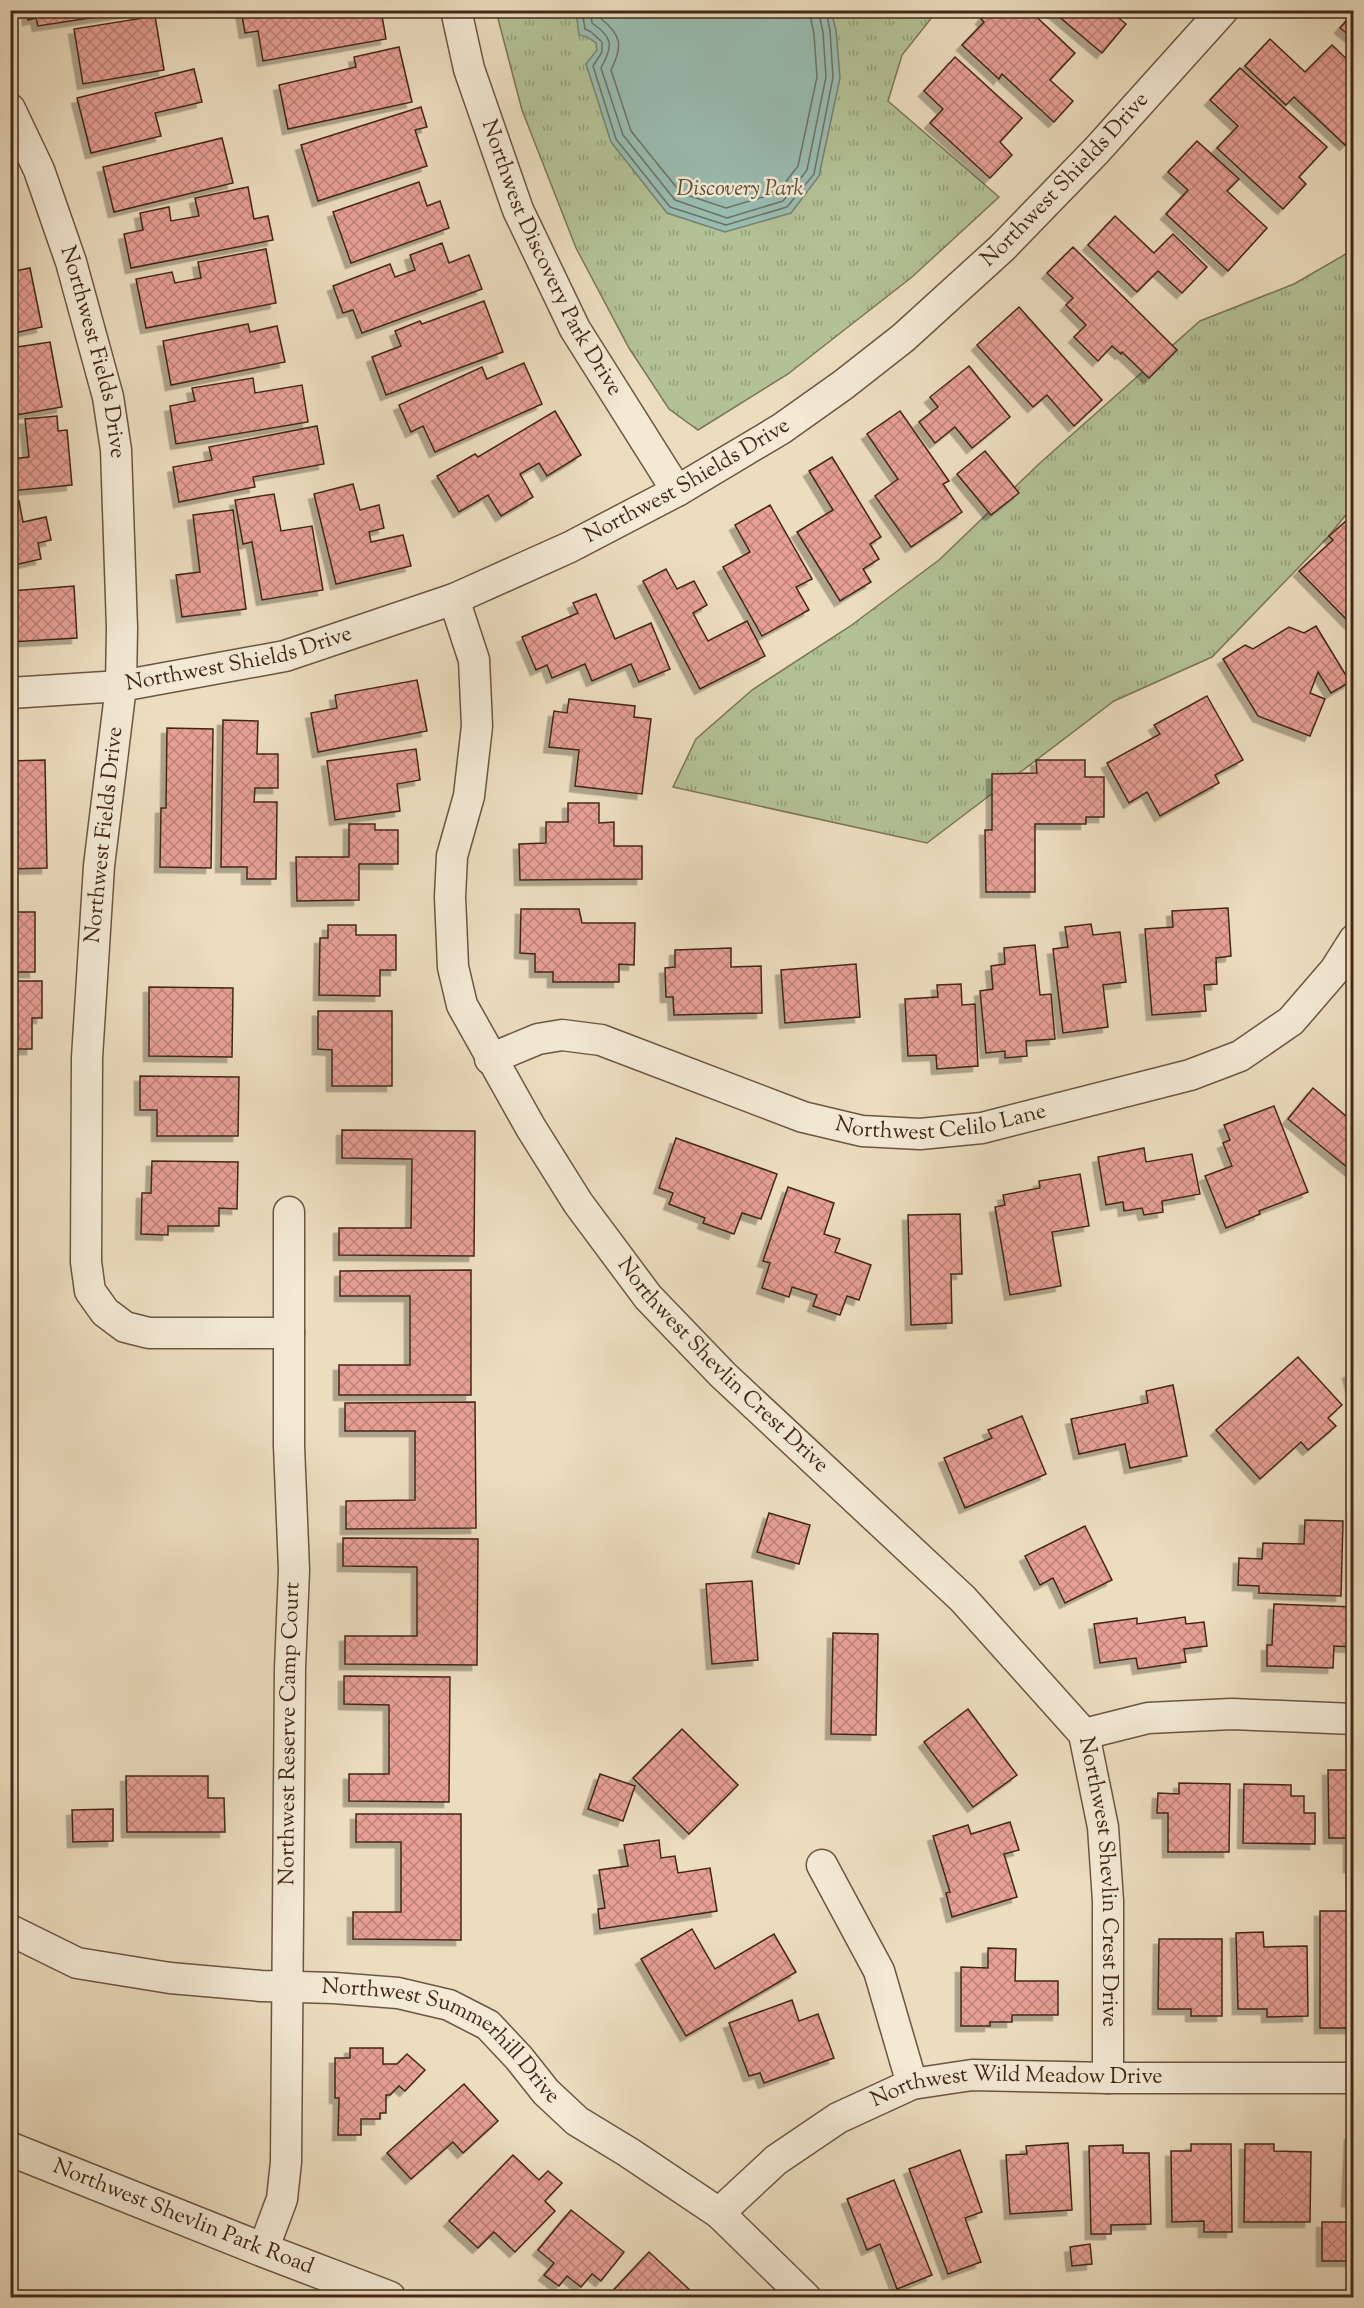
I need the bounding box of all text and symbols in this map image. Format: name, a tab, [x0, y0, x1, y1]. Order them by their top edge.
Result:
street label: Northwest Shields Drive	[974, 86, 1157, 275]
street label: Northwest Discovery Park Drive	[472, 116, 630, 403]
park label: Discovery Park	[677, 174, 804, 206]
street label: Northwest Fields Drive	[51, 242, 132, 459]
street label: Northwest Shields Drive	[579, 411, 797, 553]
street label: Northwest Shields Drive	[123, 618, 356, 701]
street label: Northwest Fields Drive	[78, 725, 132, 945]
street label: Northwest Celilo Lane	[832, 1096, 1050, 1150]
street label: Northwest Shevlin Crest Drive	[608, 1251, 835, 1481]
street label: Northwest Reserve Camp Court	[272, 1581, 310, 1885]
street label: Northwest Shevlin Crest Drive	[1069, 1734, 1124, 2027]
street label: Northwest Summerhill Drive	[321, 1972, 566, 2112]
street label: Northwest Wild Meadow Drive	[866, 2059, 1163, 2117]
street label: Northwest Shevlin Park Road	[48, 2152, 318, 2284]

